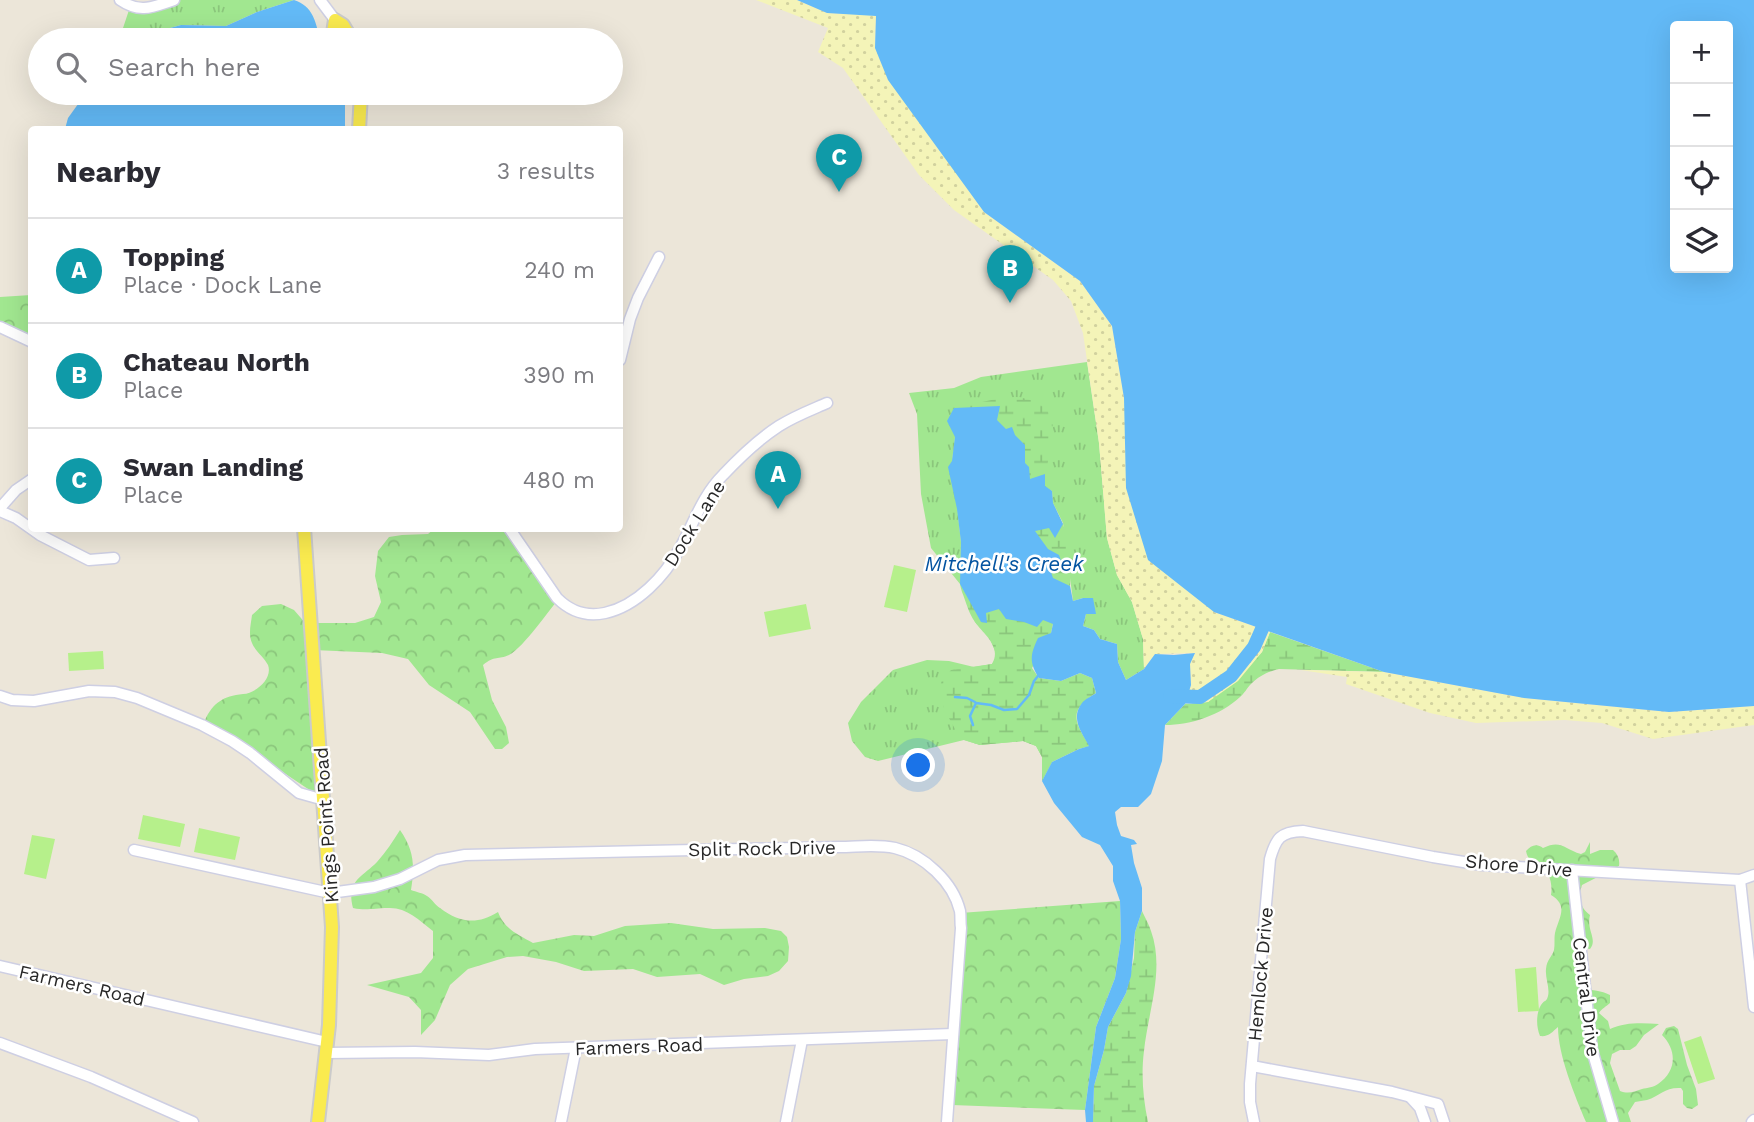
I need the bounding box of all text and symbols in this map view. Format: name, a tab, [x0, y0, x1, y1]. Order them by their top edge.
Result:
map controls	[1670, 21, 1733, 273]
button: +	[1670, 21, 1733, 84]
search box	[28, 28, 623, 105]
icon: search	[52, 48, 90, 86]
text: Search here	[108, 52, 260, 82]
button: −	[1670, 84, 1733, 147]
pin: C	[816, 134, 862, 192]
button: locate	[1670, 147, 1733, 210]
text: Nearby	[56, 154, 161, 189]
text: 3 results	[497, 158, 595, 185]
button: layers	[1670, 210, 1733, 273]
text: Topping	[123, 242, 224, 272]
pin: B	[987, 245, 1033, 303]
text: A	[71, 257, 87, 284]
text: 240 m	[524, 257, 595, 284]
text: Place · Dock Lane	[123, 272, 322, 299]
text: Chateau North	[123, 347, 310, 377]
text: B	[71, 362, 87, 389]
text: 390 m	[523, 362, 595, 389]
text: Place	[123, 377, 183, 404]
pin: A	[755, 451, 801, 509]
text: Swan Landing	[123, 452, 303, 482]
text: C	[71, 467, 87, 494]
text: 480 m	[523, 467, 595, 494]
street label: Dock Lane	[659, 476, 730, 571]
text: Place	[123, 482, 183, 509]
water label: Mitchell's Creek	[924, 551, 1084, 576]
street label: Kings Point Road	[310, 746, 343, 904]
your location	[901, 748, 935, 782]
street label: Split Rock Drive	[688, 836, 836, 861]
street label: Shore Drive	[1464, 849, 1573, 882]
street label: Hemlock Drive	[1243, 906, 1278, 1042]
street label: Central Drive	[1568, 936, 1605, 1058]
street label: Farmers Road	[17, 960, 147, 1011]
street label: Farmers Road	[574, 1033, 704, 1060]

